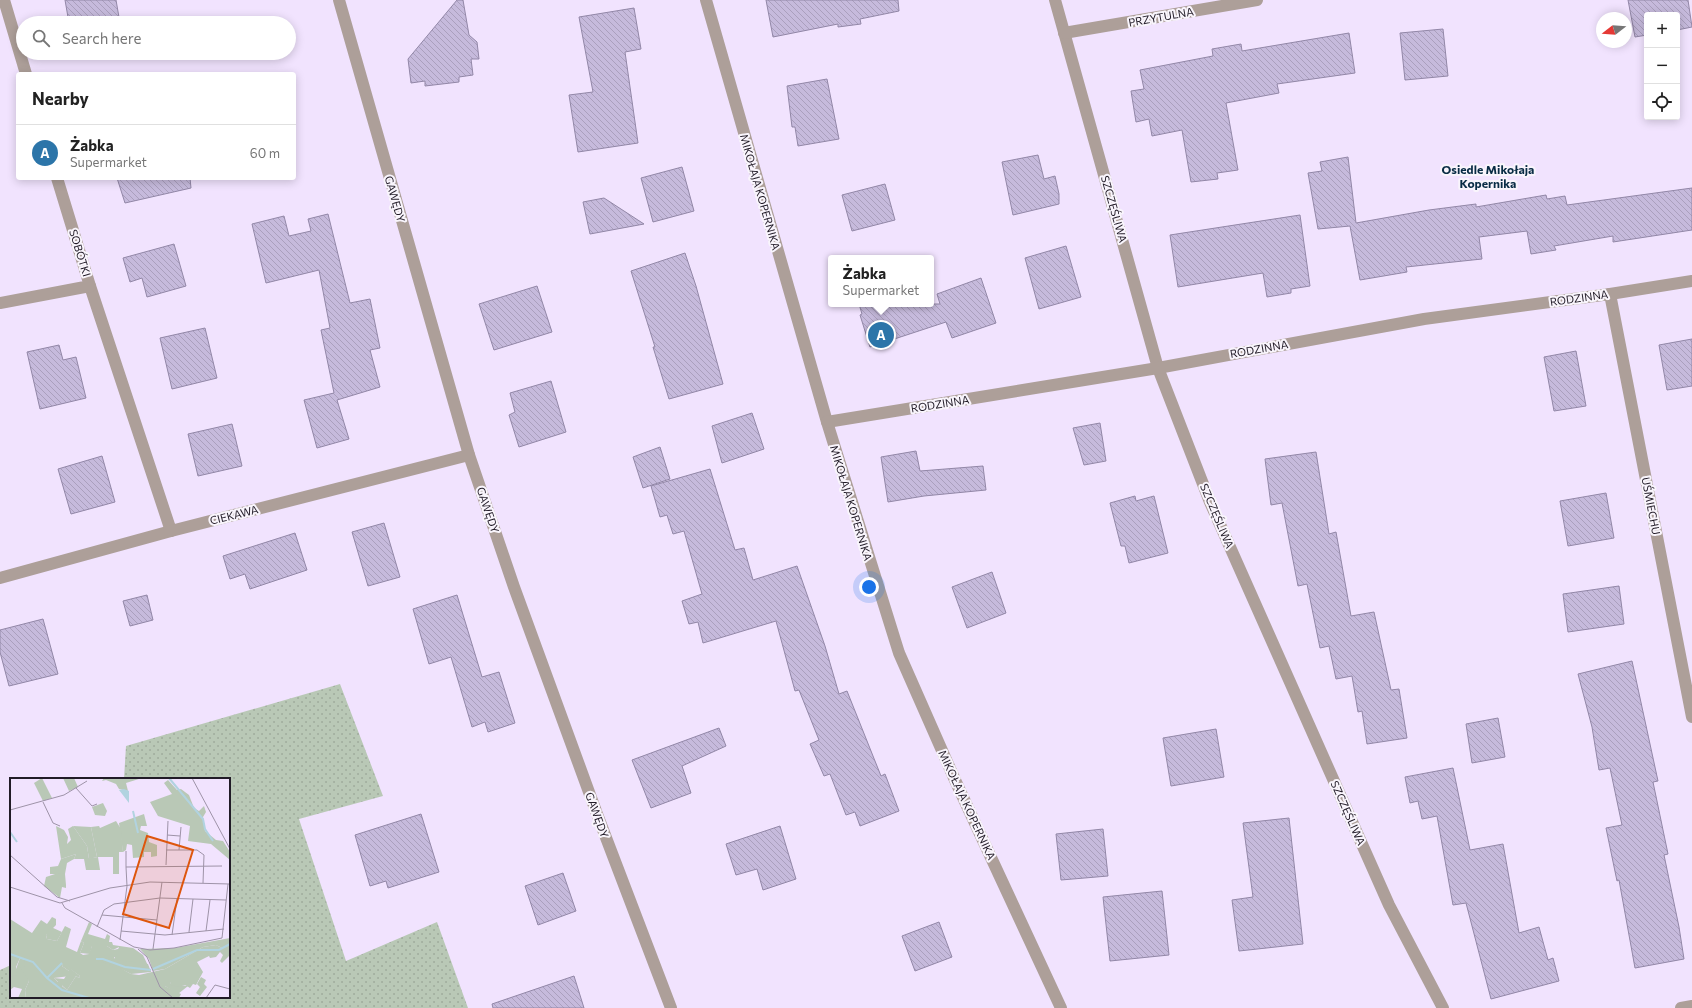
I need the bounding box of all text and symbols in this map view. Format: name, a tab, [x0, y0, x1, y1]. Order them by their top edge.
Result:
street label: PRZYTULNA	[1127, 4, 1195, 29]
north arrow	[1596, 12, 1632, 48]
map controls	[1644, 12, 1680, 120]
button: +	[1644, 12, 1680, 48]
search box	[16, 16, 296, 60]
icon: search	[30, 27, 52, 49]
text: Search here	[62, 29, 141, 47]
button: −	[1644, 48, 1680, 84]
button: locate	[1644, 84, 1680, 120]
text: Nearby	[32, 88, 89, 109]
street label: MIKOŁAJA KOPERNIKA	[737, 132, 783, 252]
text: Żabka	[70, 136, 114, 154]
text: A	[40, 145, 50, 161]
text: 60 m	[250, 145, 280, 161]
text: Supermarket	[70, 154, 147, 170]
district label: Osiedle Mikołaja Kopernika	[1442, 162, 1534, 190]
street label: GAWĘDY	[383, 174, 408, 223]
street label: SZCZĘŚLIWA	[1099, 174, 1131, 244]
street label: SOBÓTKI	[67, 227, 95, 278]
popup	[828, 255, 934, 307]
text: Żabka	[843, 264, 886, 282]
text: Supermarket	[843, 282, 919, 298]
street label: RODZINNA	[1549, 287, 1609, 308]
pin: A	[868, 320, 894, 350]
street label: RODZINNA	[1229, 337, 1289, 360]
street label: RODZINNA	[910, 392, 970, 415]
street label: MIKOŁAJA KOPERNIKA	[827, 444, 875, 563]
street label: UŚMIECHU	[1640, 476, 1664, 536]
street label: SZCZĘŚLIWA	[1198, 481, 1238, 550]
street label: GAWĘDY	[475, 485, 502, 534]
street label: CIEKAWA	[208, 502, 260, 527]
your location	[859, 577, 879, 597]
street label: MIKOŁAJA KOPERNIKA	[935, 748, 999, 863]
inset map	[10, 778, 230, 998]
street label: SZCZĘŚLIWA	[1328, 778, 1369, 847]
street label: GAWĘDY	[583, 790, 612, 839]

